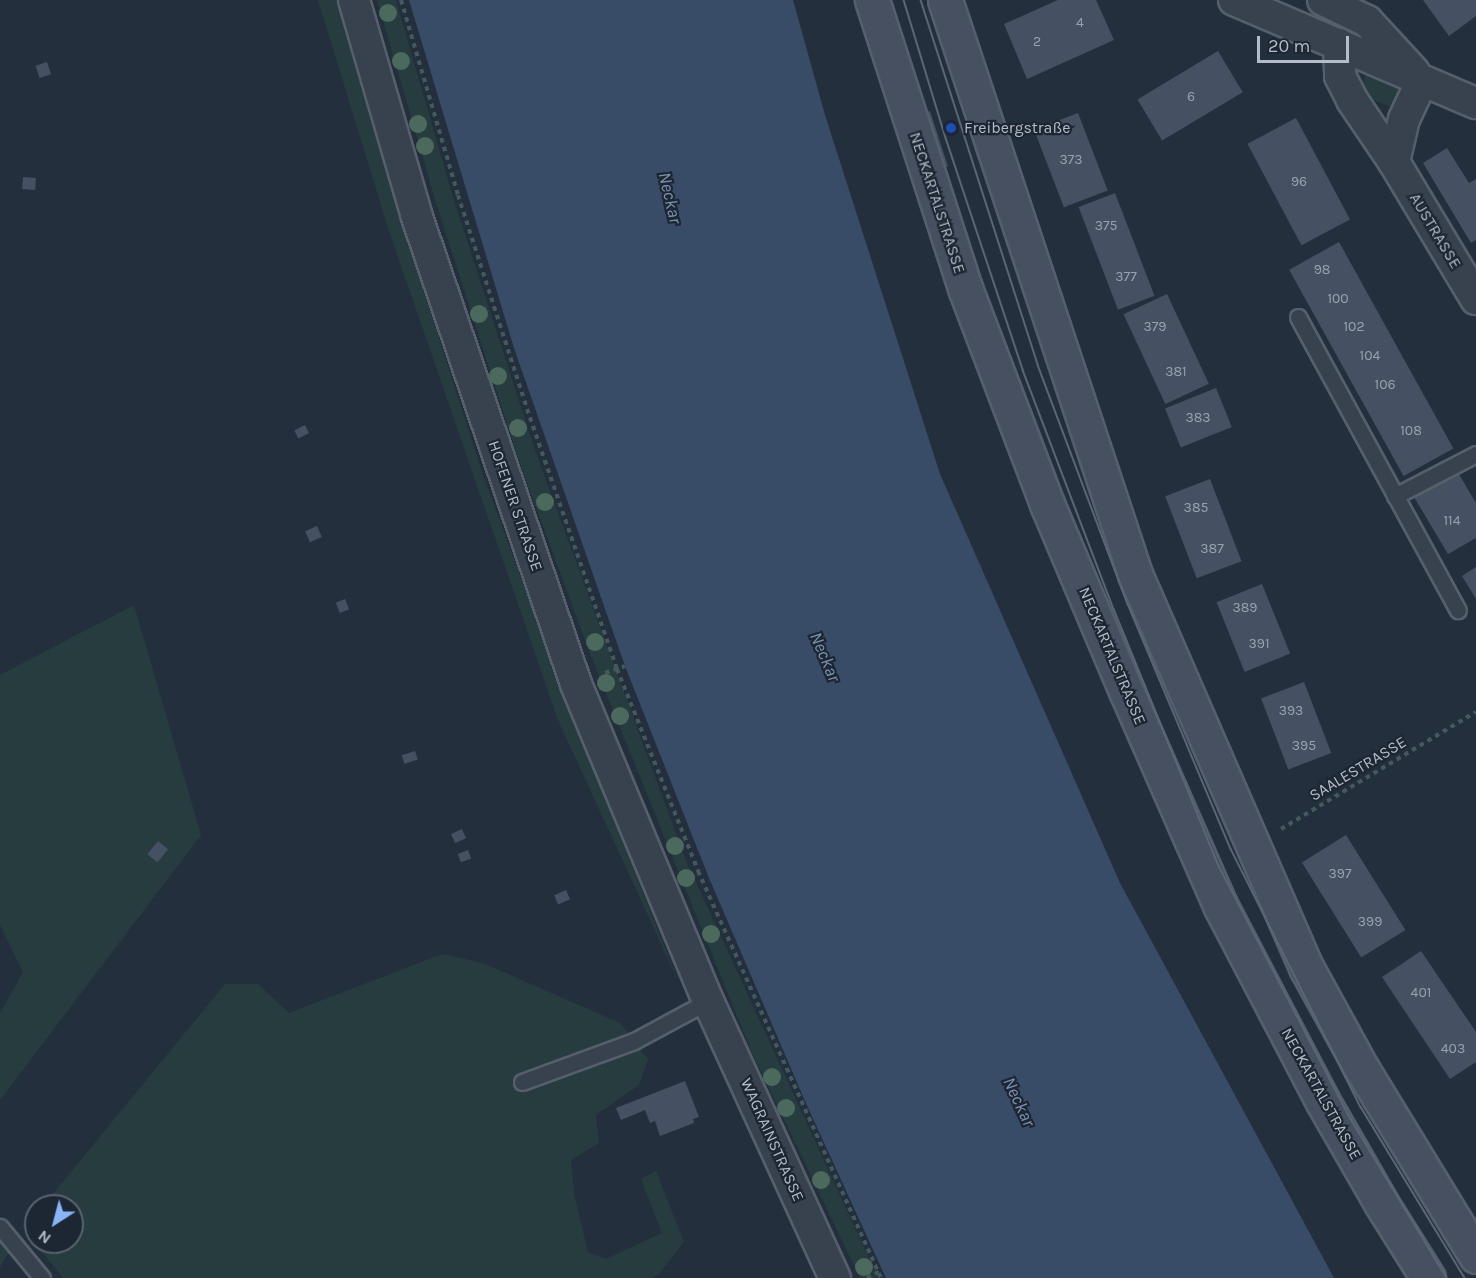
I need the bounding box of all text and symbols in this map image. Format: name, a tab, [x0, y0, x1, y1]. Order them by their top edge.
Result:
house number: 4	[1076, 15, 1084, 31]
scale bar	[1260, 24, 1352, 62]
house number: 2	[1033, 34, 1041, 50]
text: 20 m	[1268, 35, 1310, 57]
house number: 6	[1187, 89, 1195, 105]
place label: Freibergstraße	[964, 118, 1070, 138]
marker: Freibergstraße	[942, 119, 960, 137]
street label: NECKARTALSTRASSE	[905, 130, 969, 276]
house number: 373	[1059, 152, 1083, 168]
water label: Neckar	[654, 170, 686, 226]
house number: 96	[1291, 174, 1307, 190]
street label: AUSTRASSE	[1405, 190, 1465, 272]
house number: 375	[1095, 218, 1117, 234]
house number: 98	[1314, 262, 1330, 278]
house number: 377	[1115, 269, 1137, 285]
house number: 100	[1327, 291, 1349, 307]
house number: 379	[1144, 319, 1166, 335]
house number: 102	[1343, 319, 1365, 335]
house number: 104	[1360, 348, 1380, 364]
house number: 381	[1165, 364, 1187, 380]
house number: 106	[1375, 377, 1395, 393]
house number: 383	[1185, 410, 1211, 426]
house number: 108	[1400, 423, 1422, 439]
street label: HOFENER STRASSE	[484, 438, 546, 574]
house number: 385	[1184, 500, 1208, 516]
house number: 114	[1443, 513, 1461, 529]
house number: 387	[1200, 541, 1224, 557]
street label: NECKARTALSTRASSE	[1074, 584, 1150, 728]
house number: 389	[1233, 600, 1257, 616]
water label: Neckar	[805, 629, 845, 685]
house number: 391	[1248, 636, 1270, 652]
house number: 393	[1279, 703, 1303, 719]
street label: SAALESTRASSE	[1306, 733, 1410, 805]
house number: 395	[1292, 738, 1316, 754]
house number: 397	[1329, 866, 1351, 882]
house number: 399	[1358, 914, 1382, 930]
house number: 401	[1411, 985, 1431, 1001]
street label: NECKARTALSTRASSE	[1277, 1025, 1365, 1163]
house number: 403	[1441, 1041, 1465, 1057]
water label: Neckar	[998, 1074, 1040, 1130]
street label: WAGRAINSTRASSE	[736, 1075, 808, 1205]
north arrow	[24, 1194, 84, 1254]
text: N	[34, 1226, 55, 1248]

